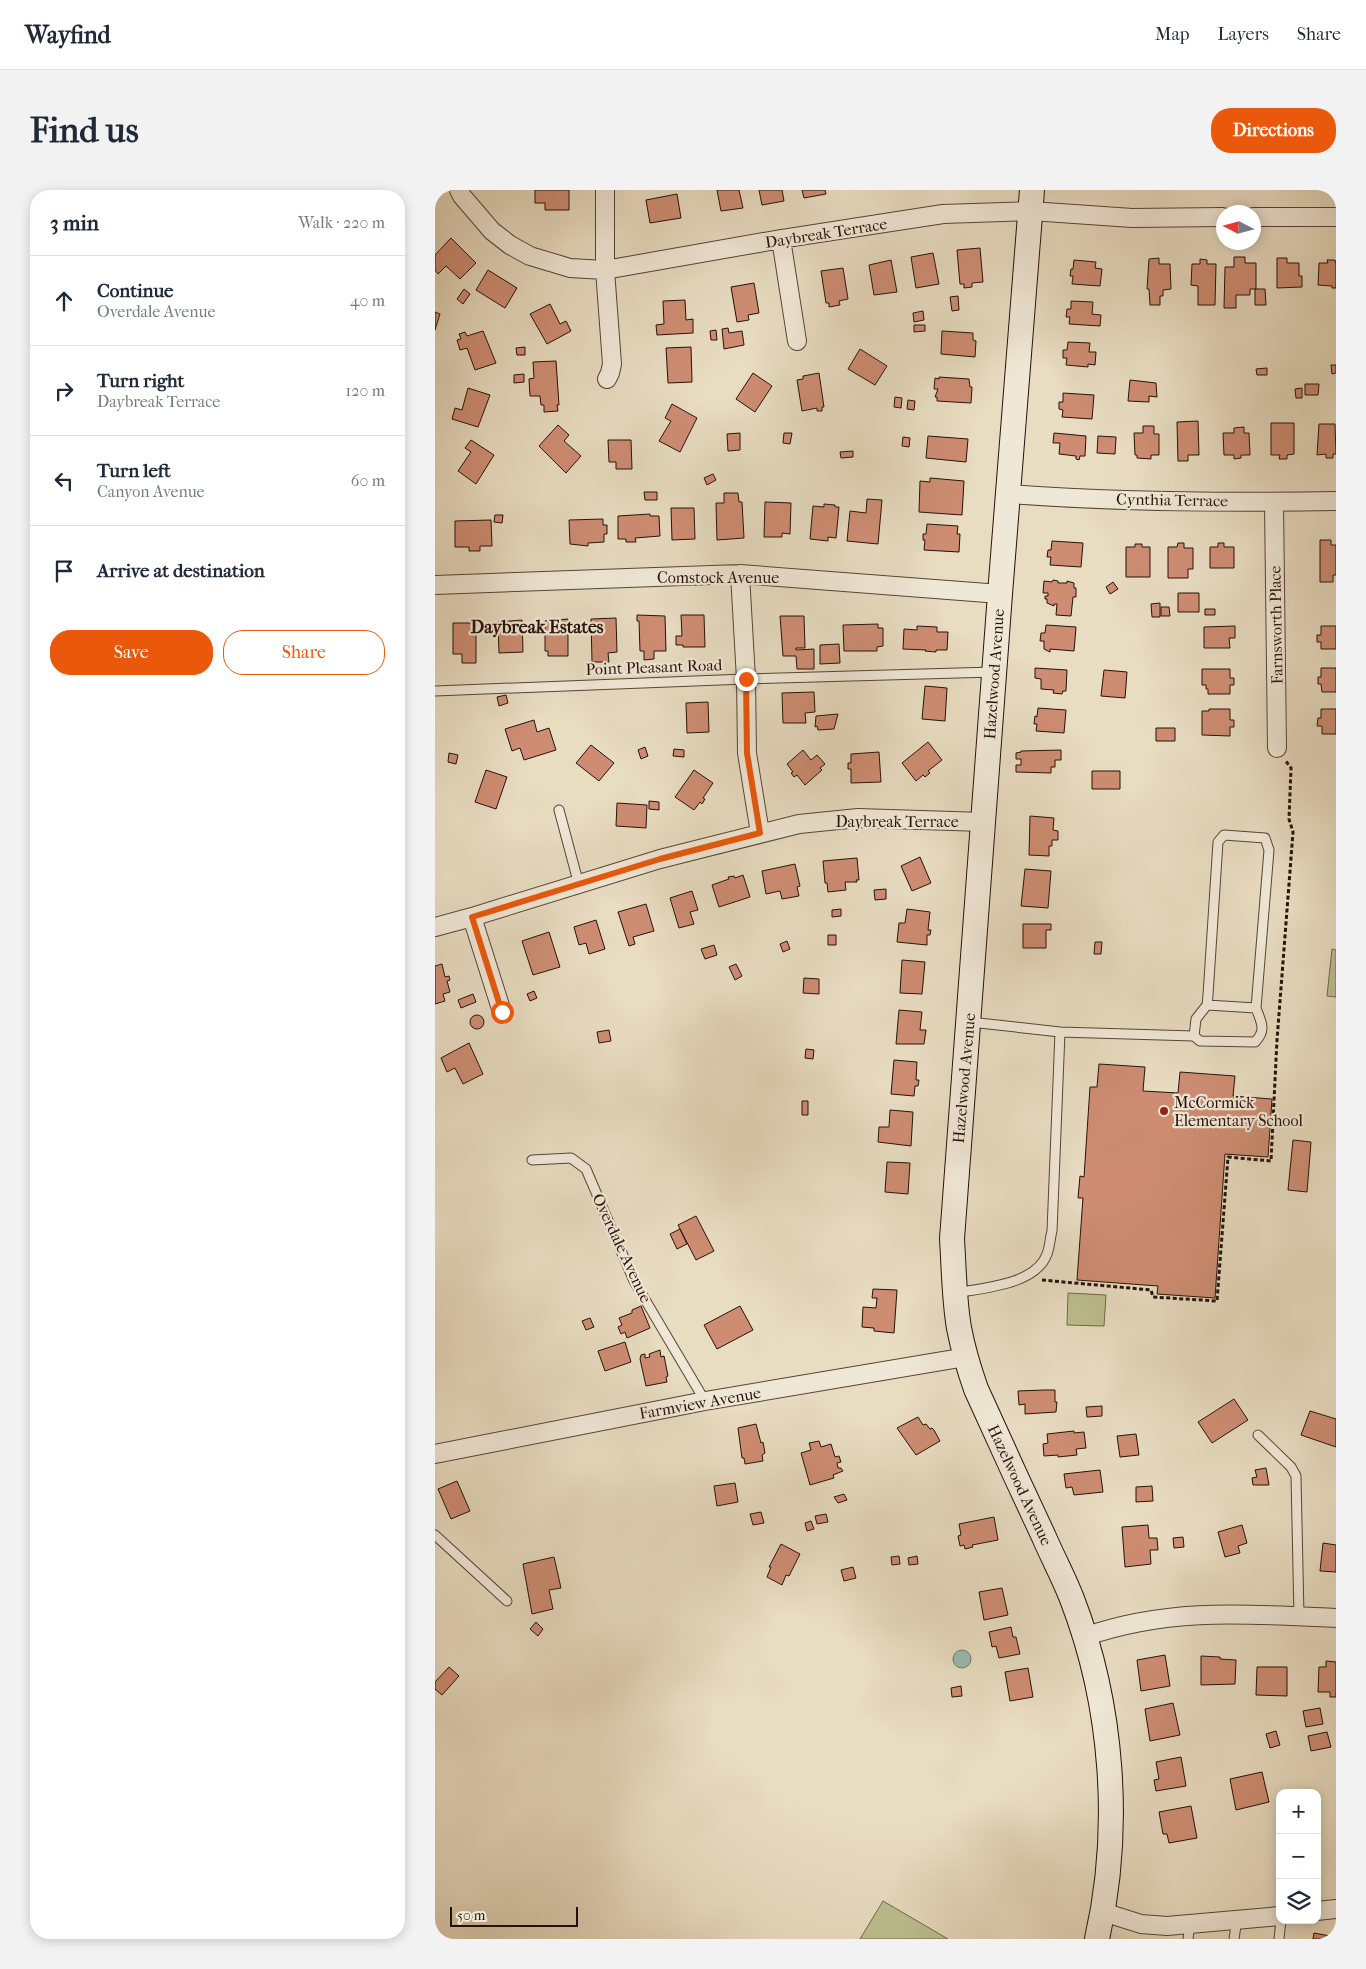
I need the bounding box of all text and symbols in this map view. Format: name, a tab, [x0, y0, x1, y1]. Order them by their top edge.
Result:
text: Wayfind	[25, 21, 111, 49]
text: Map	[1155, 24, 1189, 45]
text: Layers	[1217, 24, 1269, 45]
text: Share	[1297, 24, 1341, 45]
button: Directions	[1211, 108, 1336, 153]
text: Find us	[30, 110, 139, 151]
north arrow	[1216, 205, 1261, 250]
text: 3 min	[50, 211, 99, 235]
text: Walk · 220 m	[298, 213, 385, 232]
street label: Daybreak Terrace	[764, 214, 888, 252]
text: Continue	[97, 280, 173, 302]
icon: ahead	[50, 287, 78, 315]
text: 40 m	[350, 291, 385, 310]
text: Overdale Avenue	[97, 302, 215, 321]
text: Turn right	[97, 370, 184, 392]
icon: right	[50, 377, 78, 405]
text: 120 m	[346, 381, 385, 400]
text: Daybreak Terrace	[97, 392, 220, 411]
text: Turn left	[97, 460, 171, 482]
icon: left	[50, 467, 78, 495]
text: 60 m	[351, 471, 385, 490]
text: Canyon Avenue	[97, 482, 205, 501]
street label: Cynthia Terrace	[1116, 490, 1228, 510]
icon: arrive	[50, 557, 78, 585]
text: Arrive at destination	[97, 560, 265, 582]
street label: Farnsworth Place	[1265, 565, 1287, 685]
street label: Comstock Avenue	[657, 568, 779, 587]
street label: Hazelwood Avenue	[980, 608, 1008, 740]
district label: Daybreak Estates	[471, 617, 604, 638]
button: Save	[50, 630, 213, 675]
button: Share	[223, 630, 385, 675]
street label: Point Pleasant Road	[585, 655, 723, 679]
route end	[735, 668, 758, 691]
street label: Daybreak Terrace	[835, 812, 959, 831]
route start	[491, 1001, 514, 1024]
street label: Hazelwood Avenue	[949, 1012, 979, 1144]
place label: McCormick Elementary School	[1174, 1093, 1303, 1130]
marker: McCormick Elementary School	[1158, 1105, 1170, 1117]
street label: Overdale Avenue	[588, 1190, 656, 1306]
street label: Farmview Avenue	[638, 1383, 762, 1423]
street label: Hazelwood Avenue	[984, 1422, 1056, 1548]
map controls	[1276, 1789, 1321, 1924]
button: +	[1276, 1789, 1321, 1834]
button: −	[1276, 1834, 1321, 1879]
button: layers	[1276, 1879, 1321, 1924]
scale bar	[450, 1904, 577, 1927]
text: 50 m	[457, 1907, 485, 1924]

